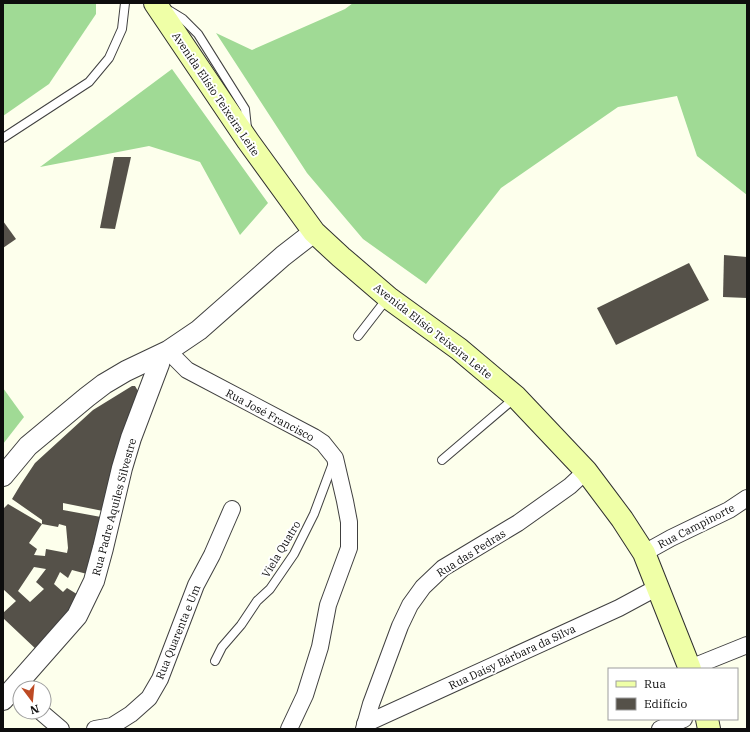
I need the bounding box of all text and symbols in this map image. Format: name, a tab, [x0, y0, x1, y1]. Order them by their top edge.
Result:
street label: Avenida Elísio Teixeira Leite	[169, 29, 263, 159]
street label: Avenida Elísio Teixeira Leite	[371, 280, 495, 382]
street label: Rua José Francisco	[223, 386, 317, 444]
street label: Rua Padre Aquiles Silvestre	[89, 437, 139, 577]
street label: Rua Campinorte	[655, 501, 737, 551]
street label: Viela Quatro	[259, 518, 303, 580]
street label: Rua das Pedras	[434, 526, 508, 580]
street label: Rua Quarenta e Um	[153, 582, 204, 681]
street label: Rua Daisy Bárbara da Silva	[446, 621, 578, 693]
legend	[608, 668, 738, 720]
text: Rua	[644, 676, 666, 691]
north arrow	[12, 680, 52, 720]
text: Edifício	[644, 696, 688, 711]
text: N	[28, 702, 41, 718]

